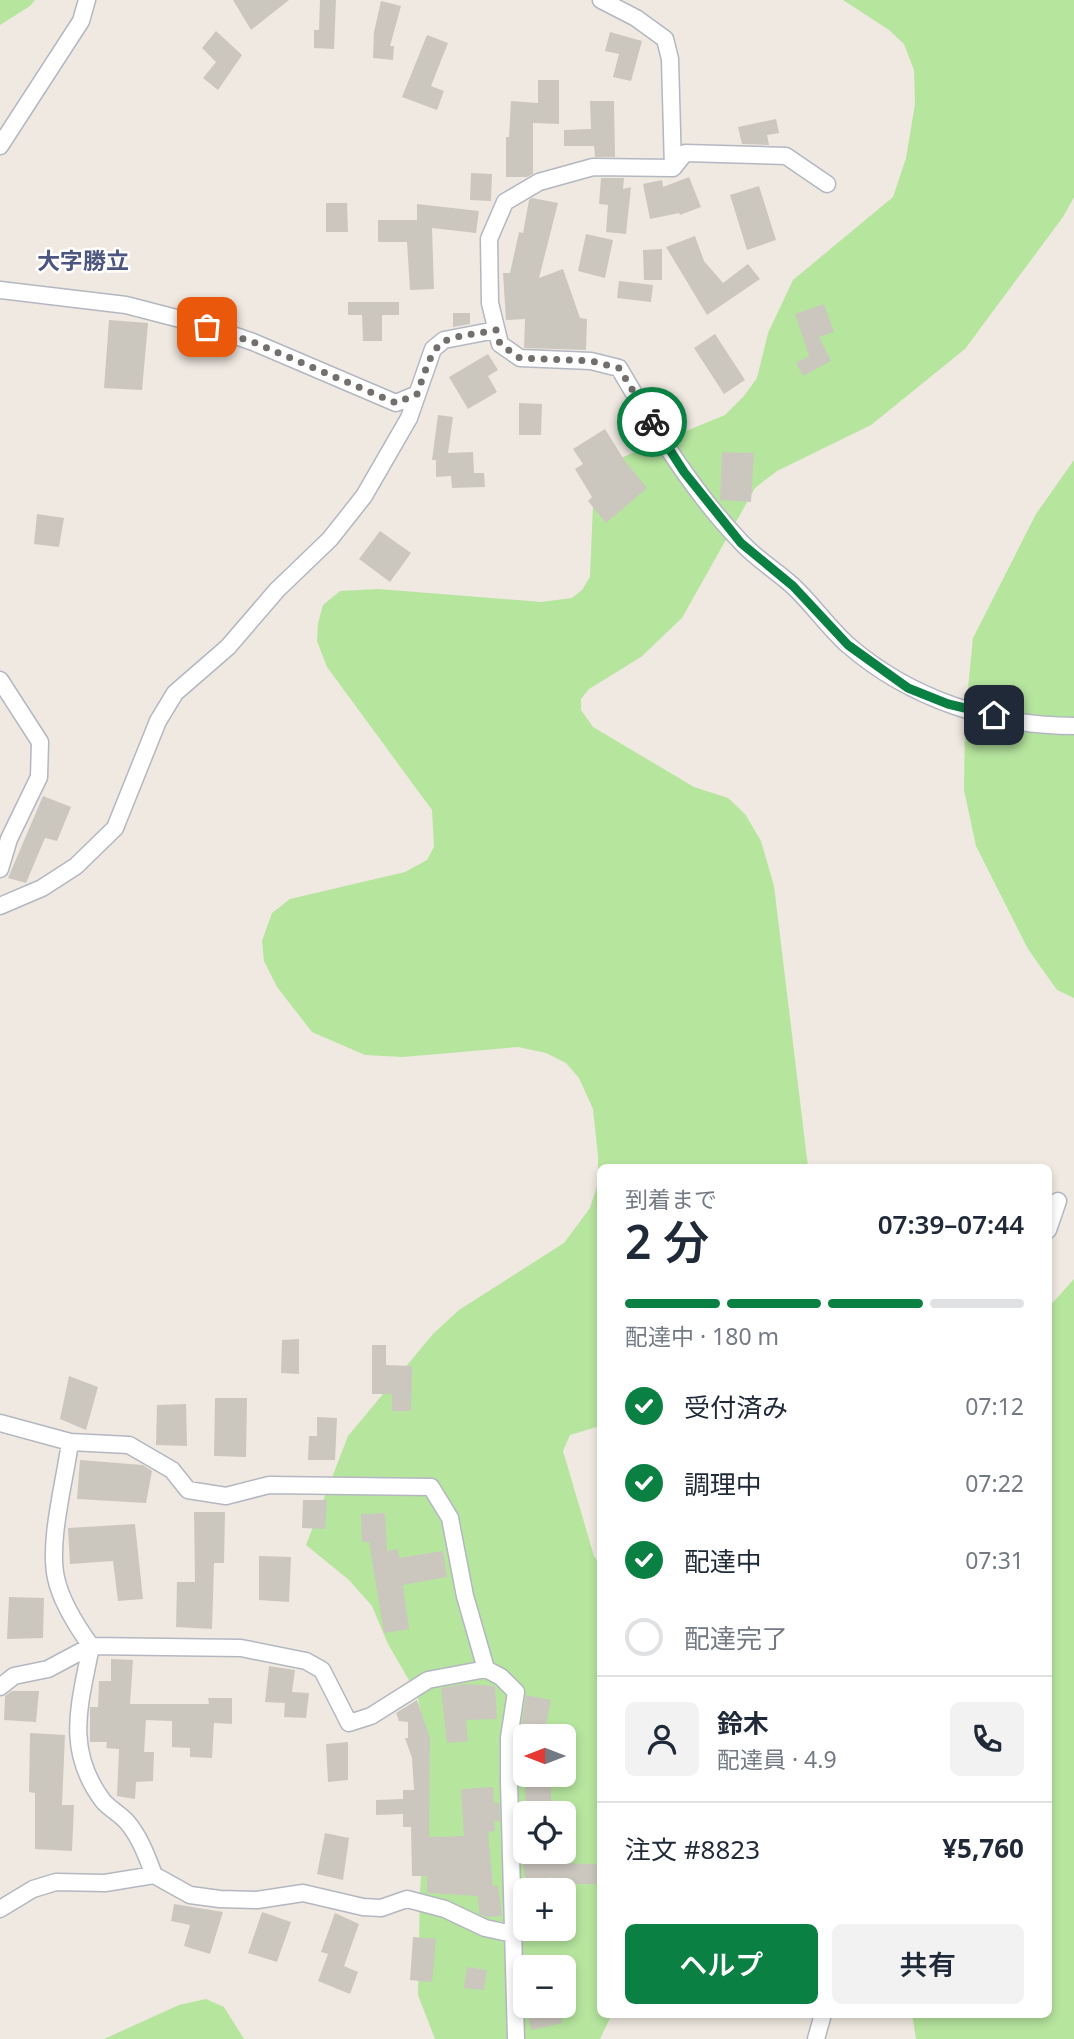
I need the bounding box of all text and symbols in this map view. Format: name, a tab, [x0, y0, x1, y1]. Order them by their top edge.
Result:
district label: 大字勝立	[37, 244, 129, 276]
pin	[177, 297, 237, 357]
icon: bag	[188, 308, 226, 346]
courier	[617, 387, 687, 457]
icon: bike	[633, 403, 671, 441]
pin	[964, 685, 1024, 745]
icon: home	[975, 696, 1013, 734]
text: 到着まで	[625, 1183, 717, 1215]
text: 07:39–07:44	[878, 1206, 1024, 1242]
text: 2 分	[625, 1210, 709, 1272]
text: 配達中 · 180 m	[625, 1320, 779, 1352]
icon: check	[625, 1387, 663, 1425]
text: 受付済み	[684, 1389, 788, 1425]
text: 07:12	[965, 1390, 1024, 1422]
icon: check	[625, 1464, 663, 1502]
text: 調理中	[684, 1466, 762, 1502]
text: 07:22	[965, 1467, 1024, 1499]
icon: check	[625, 1541, 663, 1579]
text: 配達中	[684, 1543, 762, 1579]
text: 07:31	[965, 1544, 1024, 1576]
text: 配達完了	[684, 1620, 788, 1656]
button: person	[625, 1702, 699, 1776]
button: phone	[950, 1702, 1024, 1776]
text: 鈴木	[717, 1705, 769, 1741]
north arrow	[513, 1724, 576, 1787]
map controls	[513, 1724, 576, 2018]
text: 配達員 · 4.9	[717, 1743, 837, 1775]
button: locate	[513, 1801, 576, 1864]
text: ¥5,760	[942, 1830, 1024, 1866]
text: 注文 #8823	[625, 1831, 760, 1867]
button: +	[513, 1878, 576, 1941]
button: ヘルプ	[625, 1924, 818, 2004]
button: 共有	[832, 1924, 1024, 2004]
button: −	[513, 1955, 576, 2018]

